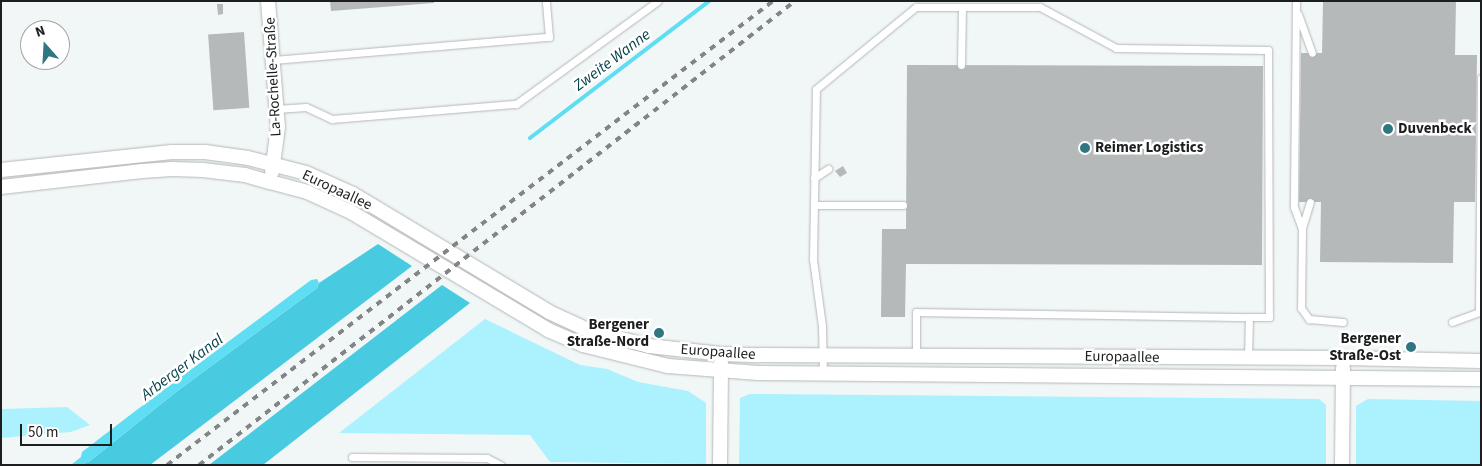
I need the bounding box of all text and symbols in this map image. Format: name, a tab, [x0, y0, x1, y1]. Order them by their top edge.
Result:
street label: La-Rochelle-Straße	[261, 17, 285, 137]
north arrow	[20, 20, 70, 70]
text: N	[33, 21, 48, 43]
water label: Zweite Wanne	[570, 25, 654, 95]
place label: Duvenbeck	[1398, 120, 1472, 138]
marker: Duvenbeck	[1382, 123, 1394, 135]
place label: Reimer Logistics	[1095, 139, 1203, 157]
marker: Reimer Logistics	[1079, 142, 1091, 154]
street label: Europaallee	[299, 166, 375, 214]
place label: Bergener Straße-Nord	[567, 315, 649, 350]
marker: Bergener Straße-Nord	[653, 327, 665, 339]
place label: Bergener Straße-Ost	[1329, 329, 1401, 364]
water label: Arberger Kanal	[137, 330, 227, 404]
street label: Europaallee	[680, 340, 756, 364]
marker: Bergener Straße-Ost	[1405, 341, 1417, 353]
street label: Europaallee	[1084, 347, 1160, 367]
scale bar	[22, 414, 115, 446]
text: 50 m	[28, 422, 58, 443]

